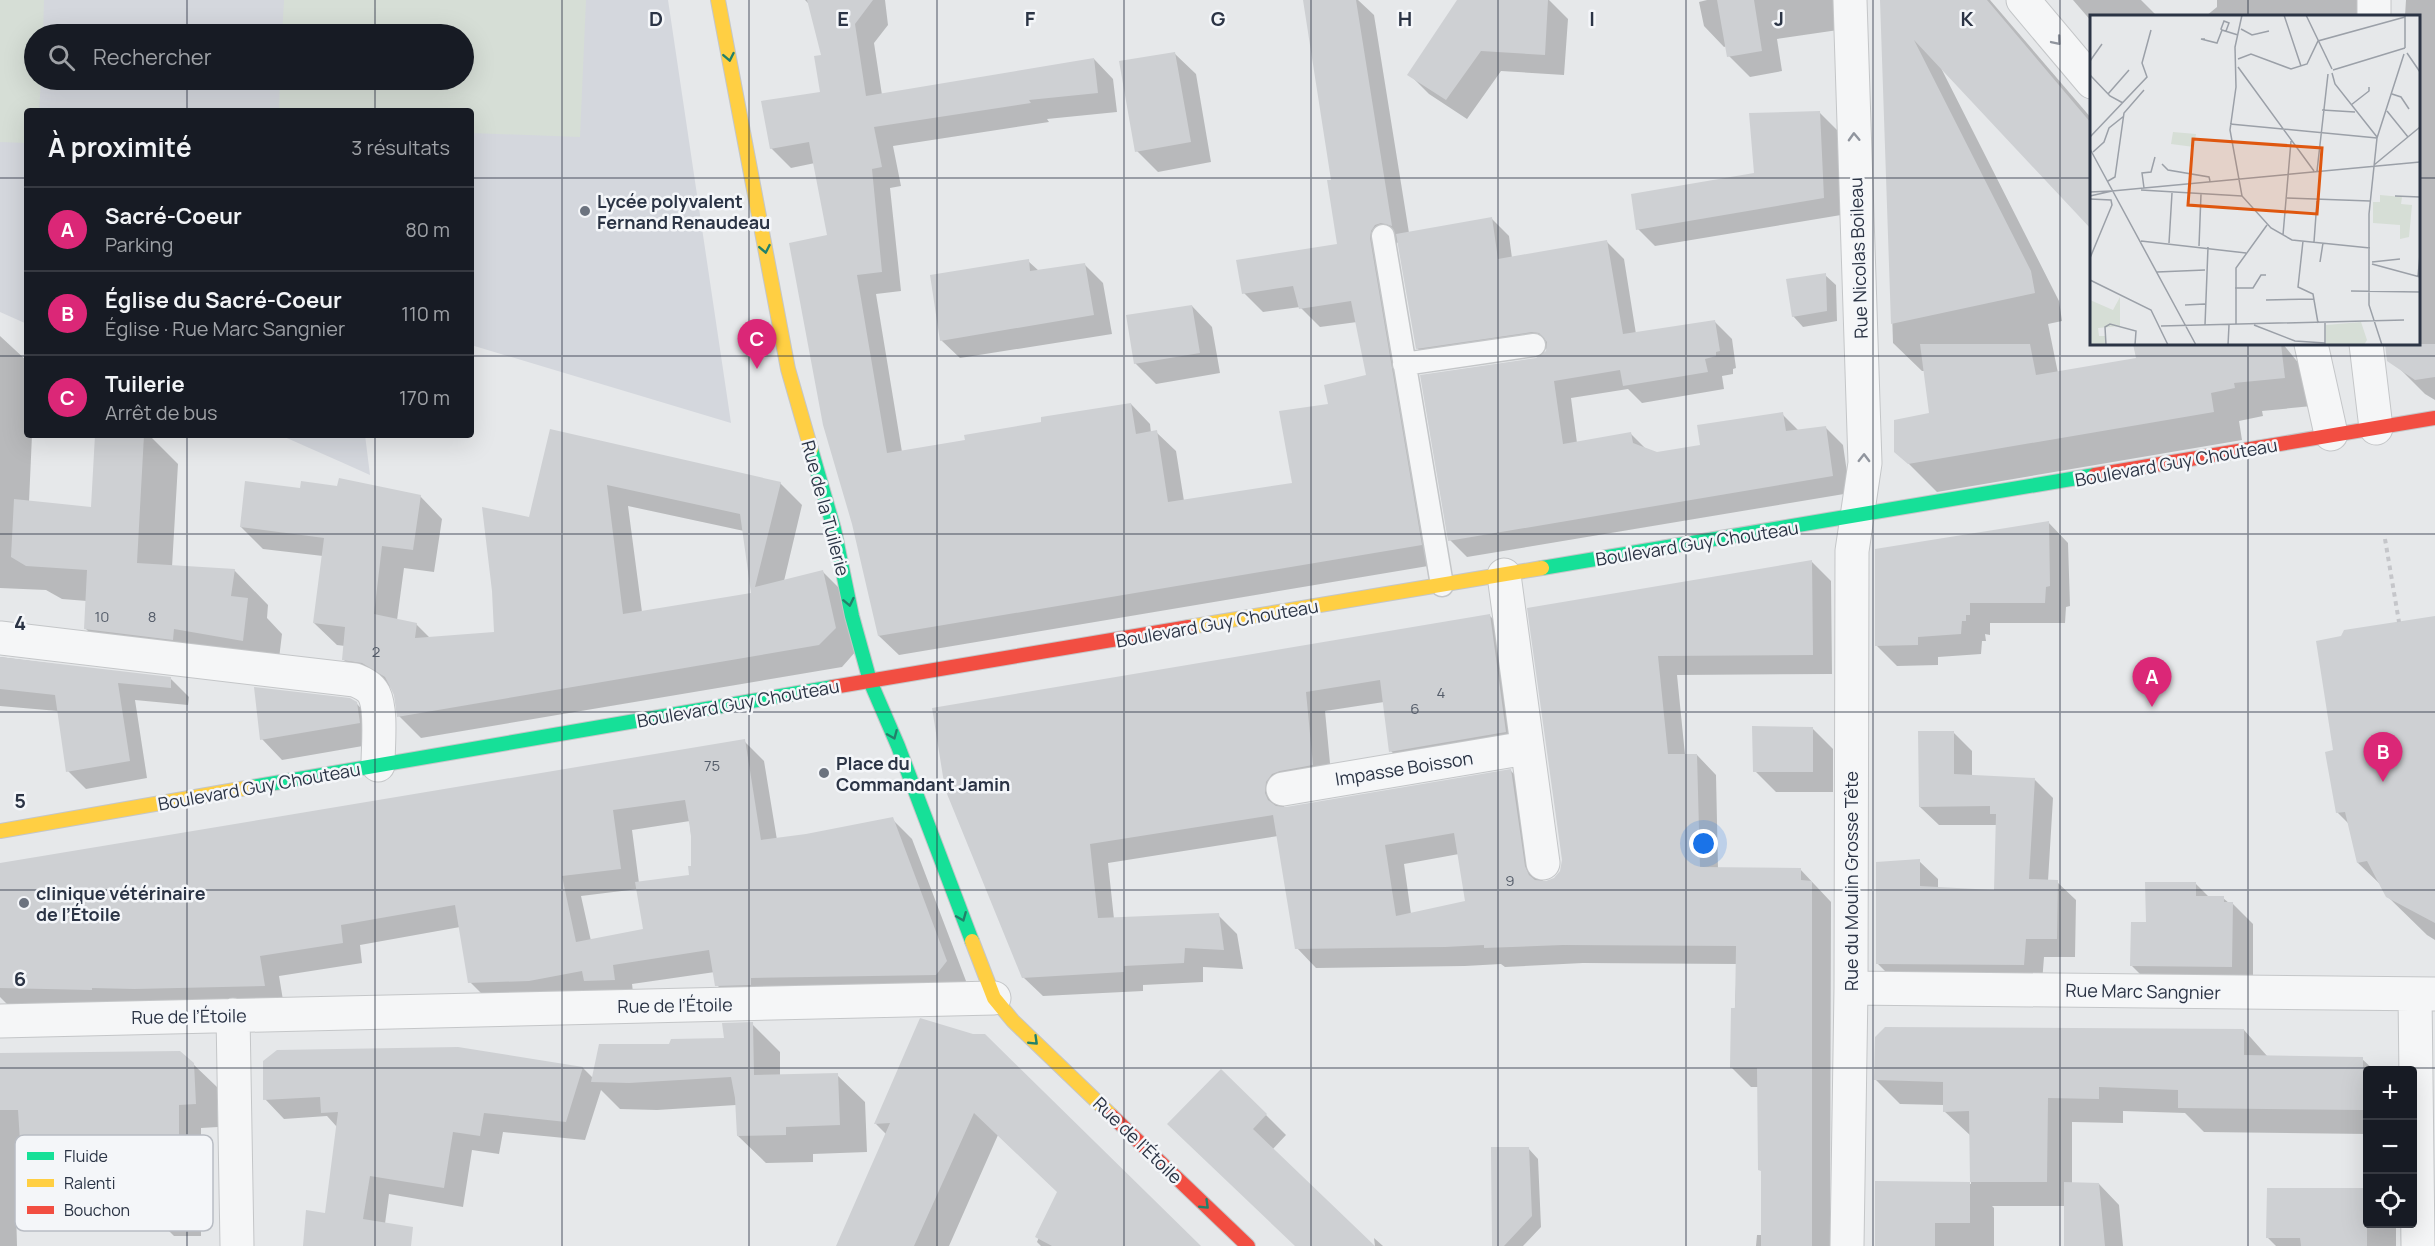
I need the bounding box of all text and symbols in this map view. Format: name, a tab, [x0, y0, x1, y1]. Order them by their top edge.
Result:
text: D	[649, 5, 663, 32]
text: E	[837, 5, 849, 32]
text: F	[1025, 5, 1036, 32]
text: G	[1211, 5, 1226, 32]
text: H	[1398, 5, 1412, 32]
text: I	[1589, 5, 1595, 32]
text: J	[1774, 5, 1784, 32]
text: K	[1961, 5, 1974, 32]
inset map	[2090, 15, 2420, 345]
search box	[24, 24, 474, 90]
one-way arrow	[2050, 34, 2061, 45]
icon: search	[45, 41, 78, 74]
text: Rechercher	[93, 42, 212, 72]
one-way arrow	[722, 52, 735, 62]
text: À proximité	[48, 129, 192, 165]
one-way arrow	[1848, 133, 1861, 142]
text: 3 résultats	[351, 134, 450, 161]
street label: Rue Nicolas Boileau	[1843, 177, 1873, 339]
place label: Lycée polyvalent Fernand Renaudeau	[597, 189, 770, 234]
text: Sacré-Coeur	[105, 201, 242, 231]
marker: Lycée polyvalent Fernand Renaudeau	[578, 204, 592, 218]
text: A	[61, 216, 74, 243]
text: 80 m	[405, 216, 450, 243]
text: Parking	[105, 231, 173, 258]
one-way arrow	[758, 244, 771, 254]
text: Église du Sacré-Coeur	[105, 285, 342, 315]
text: B	[61, 300, 74, 327]
text: 110 m	[401, 300, 450, 327]
text: Église · Rue Marc Sangnier	[105, 315, 345, 342]
pin: C	[738, 320, 777, 369]
text: Tuilerie	[105, 369, 185, 399]
text: C	[60, 384, 75, 411]
text: 170 m	[399, 384, 450, 411]
text: Arrêt de bus	[105, 399, 218, 426]
street label: Boulevard Guy Chouteau	[2073, 432, 2279, 492]
street label: Rue de la Tuilerie	[796, 438, 856, 578]
one-way arrow	[1858, 454, 1870, 463]
street label: Boulevard Guy Chouteau	[1594, 515, 1800, 571]
street label: Boulevard Guy Chouteau	[1114, 593, 1320, 653]
one-way arrow	[842, 597, 855, 607]
house number: 10	[95, 606, 110, 627]
house number: 8	[148, 606, 156, 627]
text: 4	[14, 609, 26, 636]
house number: 2	[372, 641, 380, 662]
pin: A	[2132, 658, 2172, 707]
street label: Boulevard Guy Chouteau	[635, 673, 841, 733]
house number: 4	[1437, 682, 1446, 703]
house number: 6	[1410, 698, 1420, 719]
one-way arrow	[886, 728, 898, 739]
pin: B	[2364, 732, 2402, 782]
street label: Impasse Boisson	[1333, 745, 1475, 791]
place label: Place du Commandant Jamin	[836, 751, 1010, 796]
house number: 75	[704, 755, 720, 776]
street label: Boulevard Guy Chouteau	[156, 756, 362, 816]
marker: Place du Commandant Jamin	[817, 766, 831, 780]
street label: Rue du Moulin Grosse Tête	[1839, 771, 1863, 991]
text: 5	[14, 787, 26, 814]
your location	[1689, 829, 1718, 858]
house number: 9	[1505, 870, 1515, 891]
place label: clinique vétérinaire de l’Étoile	[36, 881, 206, 926]
marker: clinique vétérinaire de l’Étoile	[17, 896, 31, 910]
one-way arrow	[955, 911, 968, 922]
text: 6	[14, 965, 26, 992]
street label: Rue Marc Sangnier	[2065, 978, 2221, 1004]
street label: Rue de l’Étoile	[617, 992, 733, 1018]
street label: Rue de l’Étoile	[131, 1003, 247, 1029]
one-way arrow	[1028, 1034, 1038, 1045]
map controls	[2363, 1066, 2417, 1228]
button: +	[2363, 1066, 2417, 1120]
street label: Rue de l’Étoile	[1088, 1091, 1188, 1189]
button: −	[2363, 1120, 2417, 1174]
legend	[15, 1135, 213, 1231]
text: Fluide	[64, 1145, 108, 1167]
text: Ralenti	[64, 1172, 115, 1194]
button: locate	[2363, 1174, 2417, 1228]
one-way arrow	[1199, 1198, 1209, 1209]
text: Bouchon	[64, 1199, 130, 1221]

